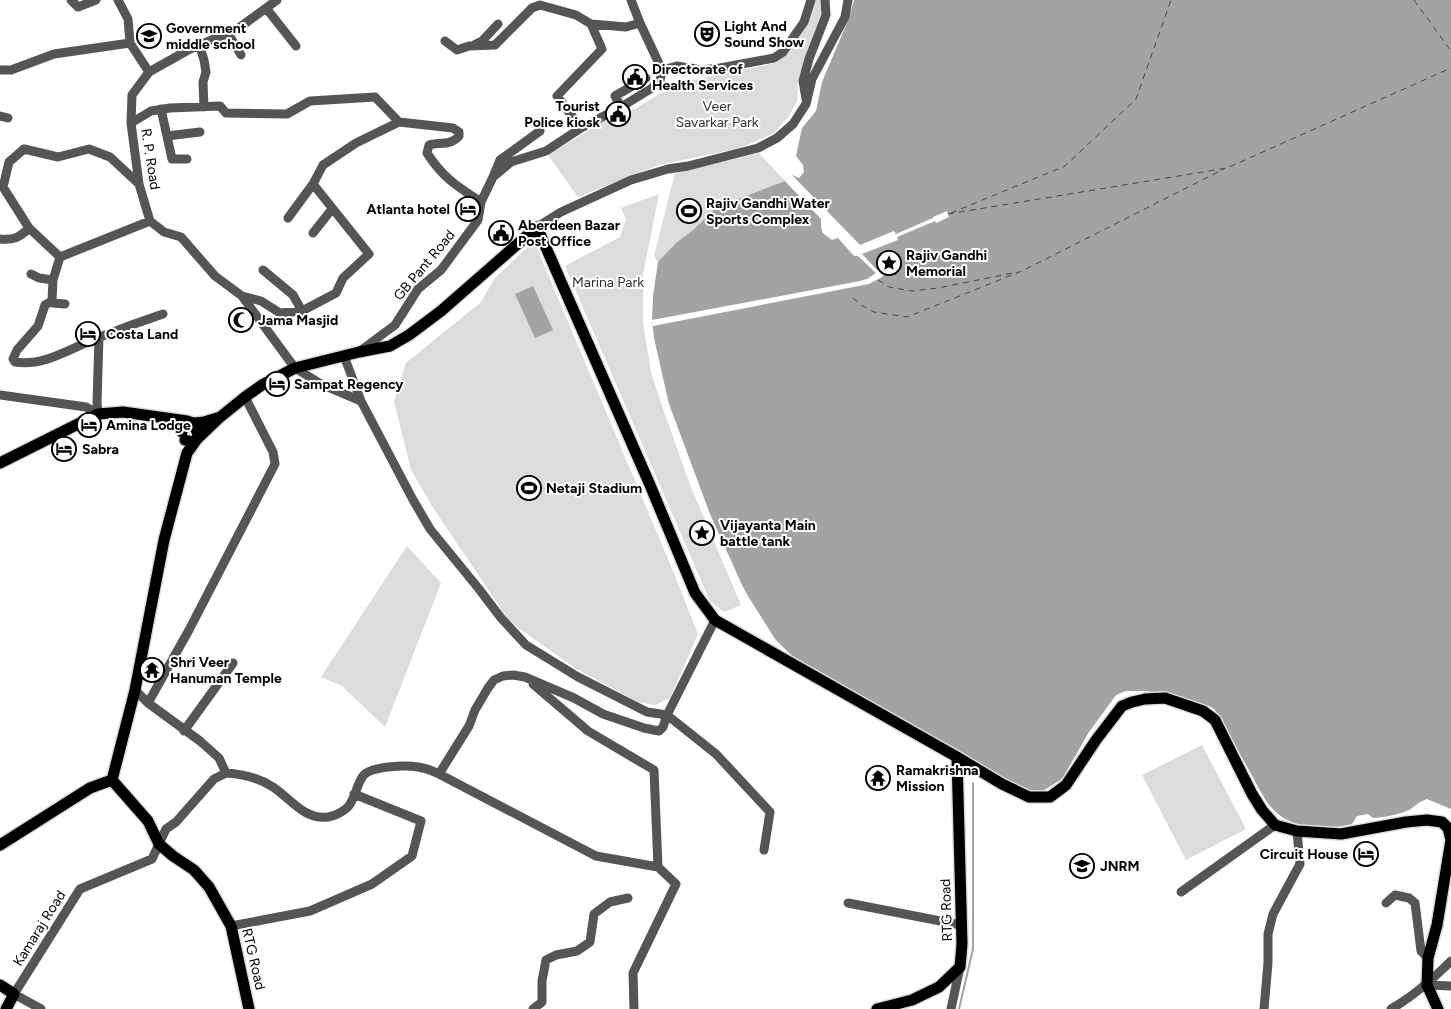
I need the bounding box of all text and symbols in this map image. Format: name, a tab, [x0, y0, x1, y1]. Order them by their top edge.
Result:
place label: Light And Sound Show	[724, 18, 805, 51]
place label: Government middle school	[166, 20, 255, 53]
theatre icon: Light And Sound Show	[694, 21, 720, 47]
school or university icon: Government middle school	[136, 23, 162, 49]
place label: Directorate of Health Services	[652, 61, 754, 94]
public building icon: Directorate of Health Services	[622, 64, 648, 90]
place label: Tourist Police kiosk	[524, 98, 600, 131]
park label: Veer Savarkar Park	[675, 98, 759, 131]
public building icon: Tourist Police kiosk	[605, 101, 631, 127]
street label: R. P. Road	[137, 127, 164, 191]
place label: Rajiv Gandhi Water Sports Complex	[706, 195, 830, 228]
hotel icon: Atlanta hotel	[455, 196, 481, 222]
sports icon: Rajiv Gandhi Water Sports Complex	[676, 198, 702, 224]
place label: Atlanta hotel	[366, 201, 450, 218]
place label: Aberdeen Bazar Post Office	[518, 217, 621, 250]
public building icon: Aberdeen Bazar Post Office	[488, 220, 514, 246]
street label: GB Pant Road	[390, 227, 459, 304]
place label: Rajiv Gandhi Memorial	[906, 247, 987, 280]
place icon: Rajiv Gandhi Memorial	[876, 250, 902, 276]
park label: Marina Park	[572, 274, 644, 291]
mosque icon: Jama Masjid	[228, 307, 254, 333]
place label: Jama Masjid	[258, 312, 338, 329]
hotel icon: Costa Land	[75, 321, 101, 347]
place label: Costa Land	[106, 326, 178, 343]
hotel icon: Sampat Regency	[264, 371, 290, 397]
place label: Sampat Regency	[294, 376, 404, 393]
hotel icon: Amina Lodge	[76, 412, 102, 438]
place label: Amina Lodge	[106, 417, 191, 434]
hotel icon: Sabra	[51, 436, 77, 462]
place label: Sabra	[82, 441, 119, 458]
sports icon: Netaji Stadium	[516, 475, 542, 501]
place label: Netaji Stadium	[546, 480, 642, 497]
place label: Vijayanta Main battle tank	[720, 517, 816, 550]
place icon: Vijayanta Main battle tank	[689, 520, 715, 546]
place label: Shri Veer Hanuman Temple	[170, 654, 282, 687]
temple icon: Shri Veer Hanuman Temple	[139, 657, 165, 683]
place label: Ramakrishna Mission	[896, 762, 979, 795]
temple icon: Ramakrishna Mission	[865, 765, 891, 791]
hotel icon: Circuit House	[1353, 841, 1379, 867]
place label: Circuit House	[1260, 846, 1348, 863]
school or university icon: JNRM	[1069, 853, 1095, 879]
place label: JNRM	[1100, 858, 1140, 875]
street label: RTG Road	[937, 878, 956, 942]
street label: Kamaraj Road	[9, 887, 69, 969]
street label: RTG Road	[238, 927, 269, 992]

